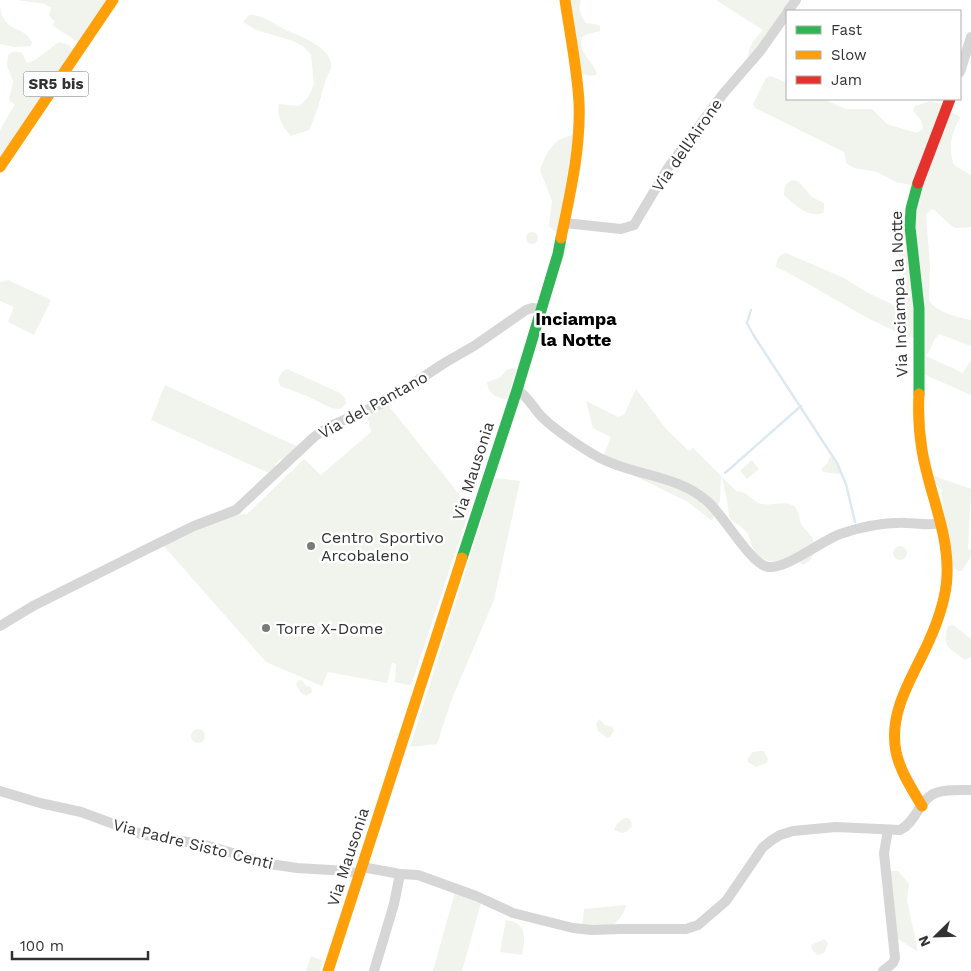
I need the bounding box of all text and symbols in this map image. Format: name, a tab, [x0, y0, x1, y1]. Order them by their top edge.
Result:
legend	[786, 10, 961, 100]
text: Fast	[831, 21, 863, 39]
text: Slow	[831, 46, 867, 64]
text: Jam	[831, 71, 862, 89]
road number: SR5 bis	[23, 72, 88, 96]
street label: Via dell'Airone	[648, 95, 726, 195]
street label: Via Inciampa la Notte	[887, 210, 911, 378]
district label: Inciampa la Notte	[535, 308, 617, 350]
street label: Via del Pantano	[315, 367, 431, 443]
street label: Via Mausonia	[448, 419, 498, 523]
place label: Centro Sportivo Arcobaleno	[321, 528, 444, 565]
marker: Centro Sportivo Arcobaleno	[305, 540, 317, 552]
place label: Torre X-Dome	[276, 619, 383, 638]
marker: Torre X-Dome	[260, 622, 272, 634]
street label: Via Mausonia	[323, 805, 373, 909]
street label: Via Padre Sisto Centi	[111, 815, 275, 873]
north arrow	[911, 911, 961, 961]
scale bar	[12, 928, 149, 960]
text: N	[915, 933, 933, 949]
text: 100 m	[20, 937, 64, 955]

